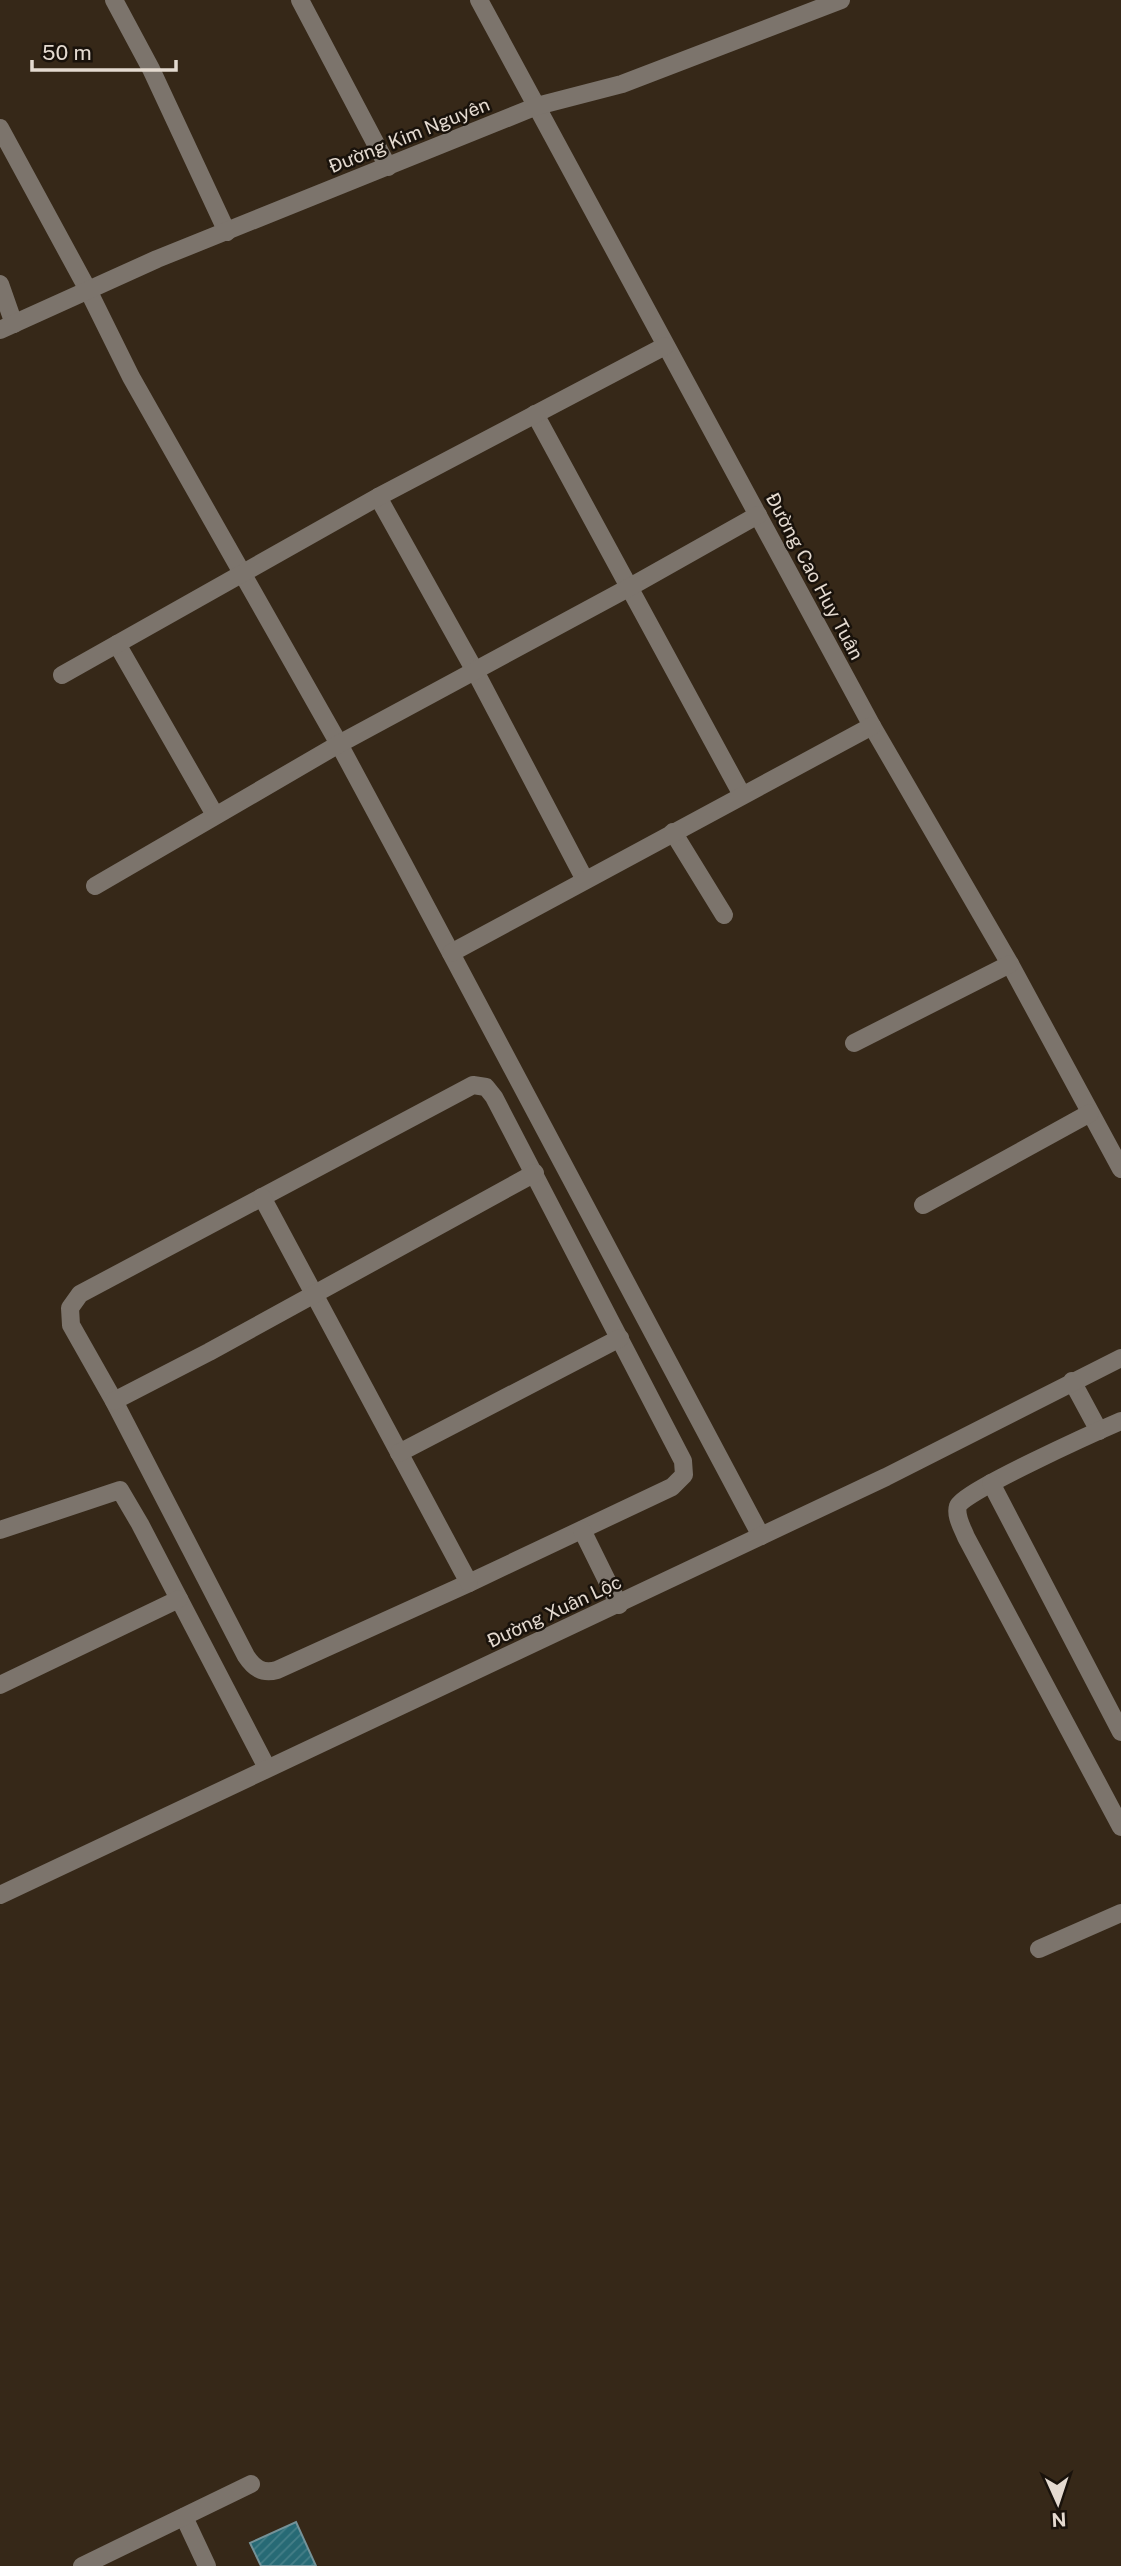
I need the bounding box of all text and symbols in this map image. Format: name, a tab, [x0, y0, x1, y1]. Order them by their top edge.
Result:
scale bar	[32, 28, 175, 72]
text: 50 m	[42, 40, 92, 65]
street label: Đường Kim Nguyên	[325, 93, 493, 177]
street label: Đường Cao Huy Tuân	[762, 489, 868, 663]
street label: Đường Xuân Lộc	[483, 1570, 625, 1652]
north arrow	[1023, 2468, 1093, 2538]
text: N	[1051, 2509, 1067, 2531]

